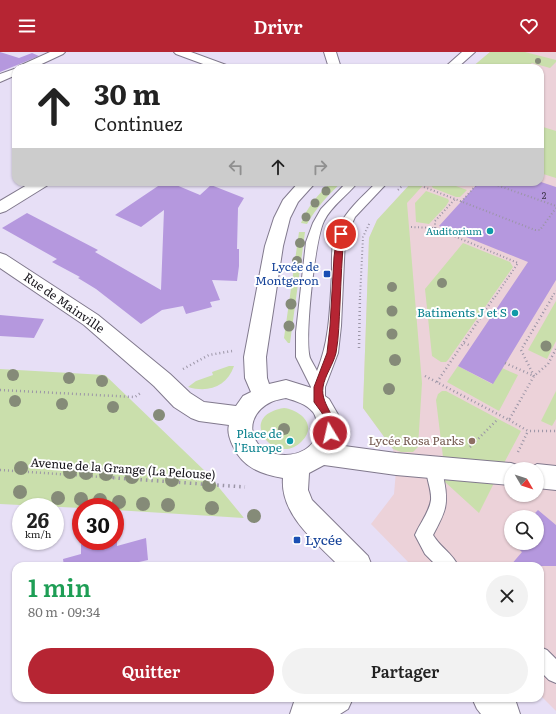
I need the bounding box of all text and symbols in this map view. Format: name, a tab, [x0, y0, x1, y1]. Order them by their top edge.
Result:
text: Drivr	[253, 13, 303, 40]
icon: menu	[16, 15, 38, 37]
icon: heart	[518, 15, 540, 37]
text: 30 m	[94, 72, 160, 114]
icon: ahead	[28, 80, 80, 132]
text: Continuez	[94, 110, 182, 137]
icon: left	[225, 156, 247, 178]
icon: ahead	[267, 156, 289, 178]
icon: right	[309, 156, 331, 178]
house number: 2	[542, 188, 547, 202]
pin	[324, 217, 358, 251]
icon: arrive	[330, 223, 352, 245]
place label: Auditorium	[426, 223, 482, 238]
marker: Auditorium	[485, 226, 495, 236]
place label: Lycée de Montgeron	[255, 257, 319, 289]
street label: Rue de Mainville	[20, 267, 109, 337]
marker: Lycée de Montgeron	[322, 269, 332, 279]
place label: Batiments J et S	[417, 303, 507, 321]
marker: Batiments J et S	[510, 308, 520, 318]
position arrow	[309, 412, 351, 454]
place label: Place de l'Europe	[234, 424, 282, 456]
place label: Lycée Rosa Parks	[369, 431, 465, 449]
marker: Place de l'Europe	[285, 436, 295, 446]
marker: Lycée Rosa Parks	[467, 436, 477, 446]
street label: Avenue de la Grange (La Pelouse)	[30, 453, 216, 483]
north arrow	[504, 462, 544, 502]
map controls	[504, 462, 544, 550]
speed limit sign: 30	[72, 498, 124, 550]
text: 26	[27, 504, 49, 534]
button: search	[504, 510, 544, 550]
text: km/h	[25, 526, 51, 541]
place label: Lycée	[305, 529, 342, 549]
marker: Lycée	[292, 535, 302, 545]
text: 1 min	[28, 569, 91, 604]
button: close	[486, 575, 528, 617]
text: 80 m · 09:34	[28, 602, 100, 621]
button: Quitter	[28, 648, 274, 694]
button: Partager	[282, 648, 528, 694]

